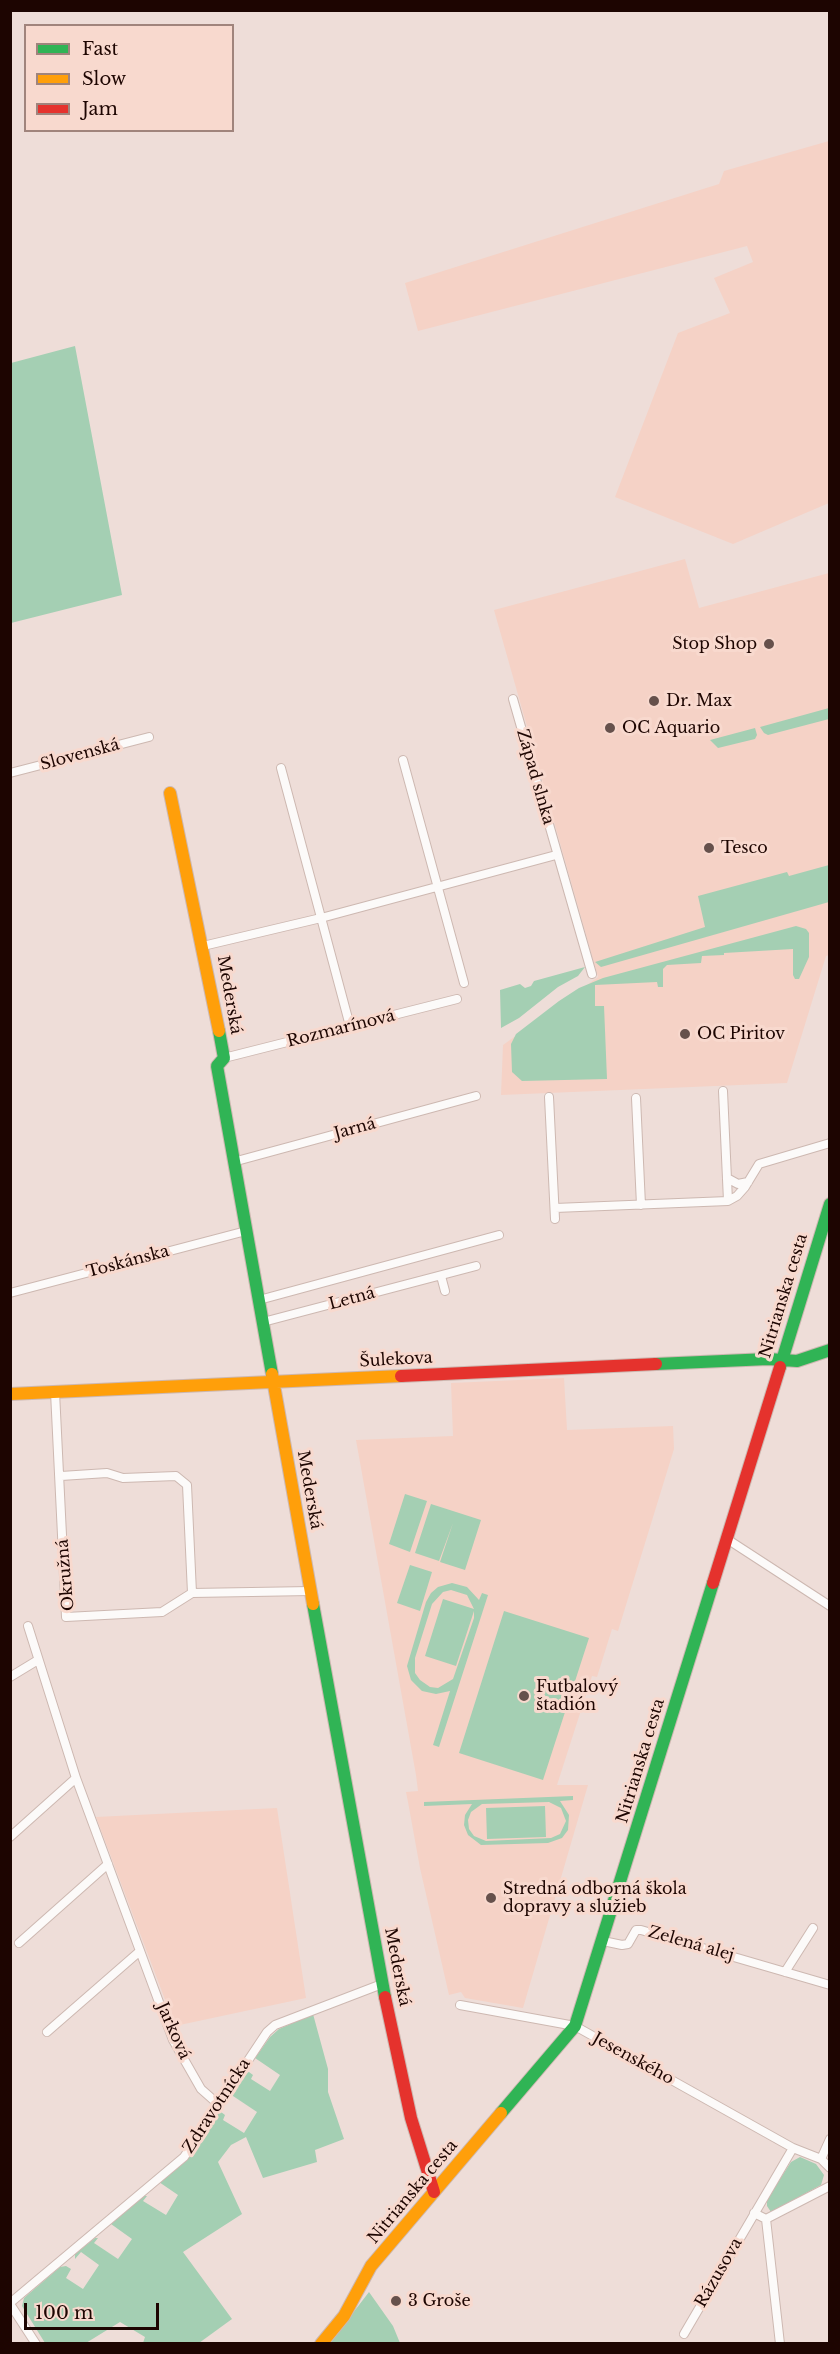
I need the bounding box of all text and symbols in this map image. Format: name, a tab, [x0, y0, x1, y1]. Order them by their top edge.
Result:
legend	[24, 24, 234, 132]
text: Fast	[82, 38, 118, 60]
text: Slow	[82, 68, 126, 90]
text: Jam	[82, 98, 118, 120]
place label: Stop Shop	[672, 634, 757, 654]
marker: Stop Shop	[762, 637, 776, 651]
place label: Dr. Max	[666, 691, 732, 711]
marker: Dr. Max	[647, 694, 661, 708]
place label: OC Aquario	[622, 718, 720, 738]
marker: OC Aquario	[603, 721, 617, 735]
street label: Západ slnka	[512, 727, 558, 827]
street label: Slovenská	[38, 735, 122, 775]
place label: Tesco	[721, 838, 768, 858]
marker: Tesco	[702, 841, 716, 855]
street label: Mederská	[213, 954, 245, 1036]
street label: Rozmarínová	[285, 1006, 397, 1052]
place label: OC Piritov	[697, 1024, 785, 1044]
marker: OC Piritov	[678, 1027, 692, 1041]
street label: Jarná	[332, 1114, 378, 1144]
street label: Nitrianska cesta	[756, 1231, 812, 1361]
street label: Toskánska	[85, 1242, 171, 1282]
street label: Letná	[327, 1284, 377, 1314]
street label: Šulekova	[359, 1348, 433, 1372]
street label: Mederská	[293, 1449, 325, 1531]
street label: Okružná	[53, 1538, 79, 1612]
place label: Futbalový štadión	[536, 1677, 618, 1715]
marker: Futbalový štadión	[517, 1689, 531, 1703]
street label: Nitrianska cesta	[613, 1696, 669, 1826]
place label: Stredná odborná škola dopravy a služieb	[503, 1879, 687, 1917]
marker: Stredná odborná škola dopravy a služieb	[484, 1891, 498, 1905]
street label: Zelená alej	[646, 1923, 736, 1965]
street label: Mederská	[380, 1926, 414, 2008]
street label: Jarková	[152, 2000, 194, 2062]
street label: Jesenského	[589, 2029, 677, 2089]
street label: Zdravotnícka	[179, 2055, 255, 2157]
street label: Nitrianska cesta	[364, 2136, 462, 2248]
street label: Rázusova	[691, 2235, 747, 2311]
scale bar	[27, 2291, 162, 2329]
place label: 3 Groše	[408, 2291, 471, 2311]
marker: 3 Groše	[389, 2294, 403, 2308]
text: 100 m	[35, 2302, 93, 2324]

